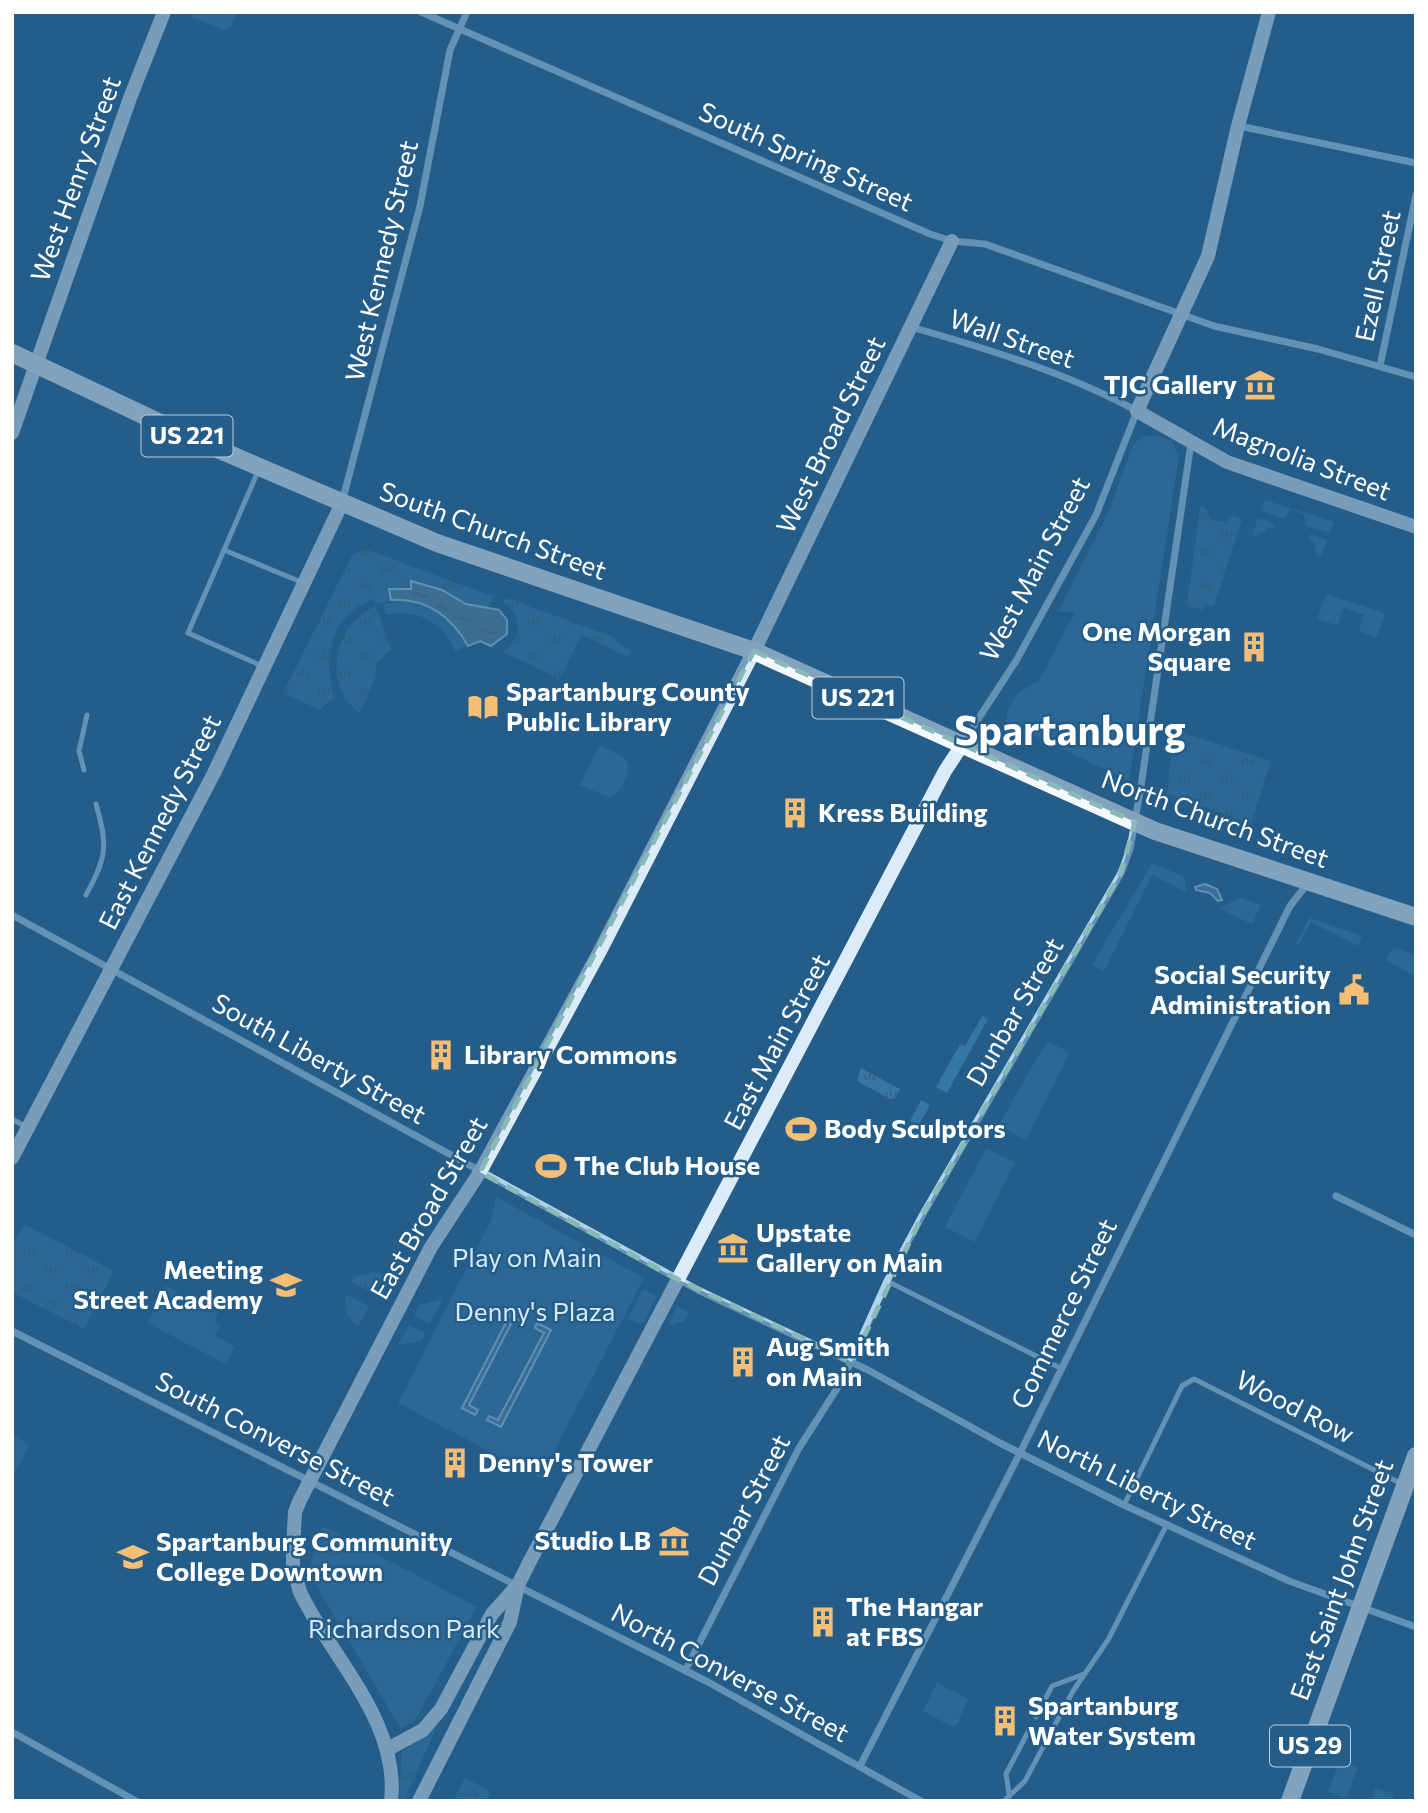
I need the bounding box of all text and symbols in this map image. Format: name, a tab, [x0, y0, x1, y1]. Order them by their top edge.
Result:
street label: West Henry Street	[23, 72, 126, 285]
street label: South Spring Street	[695, 94, 918, 217]
street label: West Kennedy Street	[338, 137, 423, 384]
street label: Ezell Street	[1347, 207, 1406, 344]
street label: Wall Street	[946, 302, 1079, 373]
street label: West Broad Street	[769, 331, 891, 538]
place label: TJC Gallery	[1104, 368, 1237, 399]
museum icon: TJC Gallery	[1243, 368, 1277, 402]
street label: Magnolia Street	[1209, 409, 1396, 506]
road number: US 221	[142, 416, 232, 456]
street label: West Main Street	[972, 471, 1095, 666]
street label: South Church Street	[376, 474, 611, 585]
place label: One Morgan Square	[1082, 615, 1231, 676]
building icon: One Morgan Square	[1237, 630, 1271, 664]
place label: Spartanburg County Public Library	[506, 675, 750, 736]
road number: US 221	[812, 678, 903, 718]
library icon: Spartanburg County Public Library	[466, 690, 500, 724]
district label: Spartanburg	[954, 704, 1186, 753]
street label: East Kennedy Street	[91, 709, 226, 934]
street label: North Church Street	[1098, 762, 1333, 873]
building icon: Kress Building	[778, 796, 812, 830]
place label: Kress Building	[818, 796, 987, 827]
street label: Dunbar Street	[959, 931, 1069, 1091]
street label: East Main Street	[716, 948, 835, 1135]
place label: Social Security Administration	[1150, 958, 1331, 1019]
public building icon: Social Security Administration	[1337, 973, 1371, 1007]
street label: South Liberty Street	[207, 986, 432, 1129]
building icon: Library Commons	[424, 1038, 458, 1072]
place label: Library Commons	[464, 1038, 677, 1069]
street label: East Broad Street	[363, 1110, 493, 1304]
sports icon: Body Sculptors	[784, 1112, 818, 1146]
place label: Body Sculptors	[824, 1112, 1006, 1143]
sports icon: The Club House	[534, 1149, 568, 1183]
place label: The Club House	[574, 1149, 760, 1180]
street label: Commerce Street	[1003, 1213, 1122, 1413]
place label: Upstate Gallery on Main	[756, 1216, 943, 1277]
museum icon: Upstate Gallery on Main	[716, 1231, 750, 1265]
park label: Play on Main	[452, 1241, 602, 1272]
place label: Meeting Street Academy	[73, 1253, 263, 1314]
school or university icon: Meeting Street Academy	[269, 1268, 303, 1302]
park label: Denny's Plaza	[455, 1295, 615, 1326]
place label: Aug Smith on Main	[766, 1330, 890, 1391]
building icon: Aug Smith on Main	[726, 1345, 760, 1379]
street label: Wood Row	[1232, 1363, 1360, 1449]
street label: South Converse Street	[151, 1364, 400, 1511]
street label: North Liberty Street	[1033, 1422, 1262, 1555]
street label: Dunbar Street	[690, 1429, 795, 1590]
building icon: Denny's Tower	[438, 1446, 472, 1480]
place label: Denny's Tower	[478, 1446, 653, 1477]
street label: East Saint John Street	[1283, 1455, 1399, 1704]
place label: Studio LB	[535, 1524, 651, 1555]
museum icon: Studio LB	[657, 1524, 691, 1558]
place label: Spartanburg Community College Downtown	[156, 1525, 452, 1586]
school or university icon: Spartanburg Community College Downtown	[116, 1540, 150, 1574]
place label: The Hangar at FBS	[846, 1590, 984, 1651]
street label: North Converse Street	[607, 1596, 855, 1747]
building icon: The Hangar at FBS	[806, 1605, 840, 1639]
park label: Richardson Park	[308, 1612, 500, 1643]
place label: Spartanburg Water System	[1028, 1689, 1196, 1750]
building icon: Spartanburg Water System	[988, 1704, 1022, 1738]
road number: US 29	[1270, 1726, 1350, 1766]

